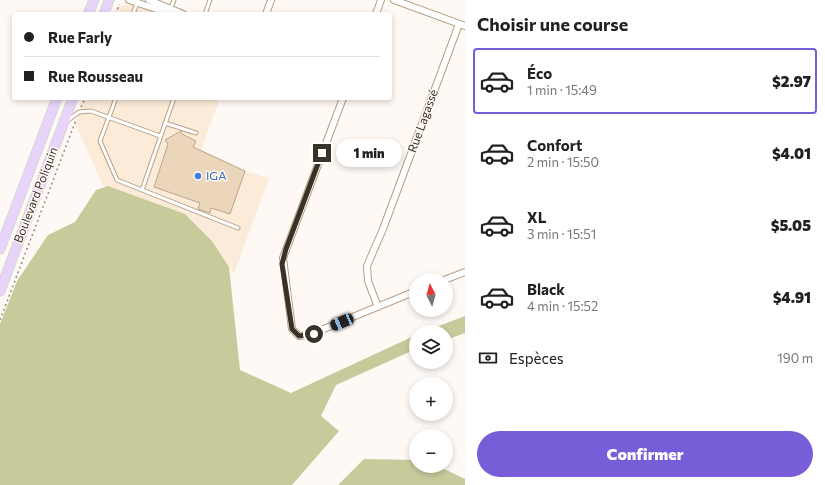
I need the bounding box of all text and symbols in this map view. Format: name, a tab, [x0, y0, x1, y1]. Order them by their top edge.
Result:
text: Choisir une course	[477, 13, 628, 35]
text: Rue Farly	[48, 28, 112, 46]
icon: car	[479, 63, 515, 99]
text: Éco	[527, 64, 552, 82]
text: Rue Rousseau	[48, 67, 143, 85]
text: $2.97	[772, 72, 811, 90]
text: 1 min · 15:49	[527, 82, 597, 98]
street label: Rue Lagassé	[404, 87, 440, 154]
icon: car	[479, 135, 515, 171]
text: Confort	[527, 136, 582, 154]
callout: 1 min	[336, 139, 402, 167]
route end	[313, 144, 331, 162]
text: $4.01	[772, 144, 811, 162]
street label: Boulevard Poliquin	[10, 145, 60, 244]
text: 1 min	[353, 145, 385, 161]
text: 2 min · 15:50	[527, 154, 599, 170]
place label: IGA	[206, 168, 226, 182]
marker: IGA	[193, 171, 203, 181]
icon: car	[479, 207, 515, 243]
text: XL	[527, 208, 546, 226]
text: $5.05	[771, 216, 811, 234]
text: 3 min · 15:51	[527, 226, 596, 242]
north arrow	[409, 273, 453, 317]
map controls	[409, 273, 453, 473]
icon: car	[479, 279, 515, 315]
text: Black	[527, 280, 565, 298]
text: $4.91	[773, 288, 811, 306]
text: 4 min · 15:52	[527, 298, 598, 314]
car	[329, 312, 355, 332]
route start	[305, 325, 323, 343]
button: layers	[409, 325, 453, 369]
icon: cash	[477, 347, 499, 369]
text: Espèces	[509, 349, 564, 367]
text: 190 m	[777, 350, 813, 366]
button: +	[409, 377, 453, 421]
button: −	[409, 429, 453, 473]
button: Confirmer	[477, 431, 813, 477]

